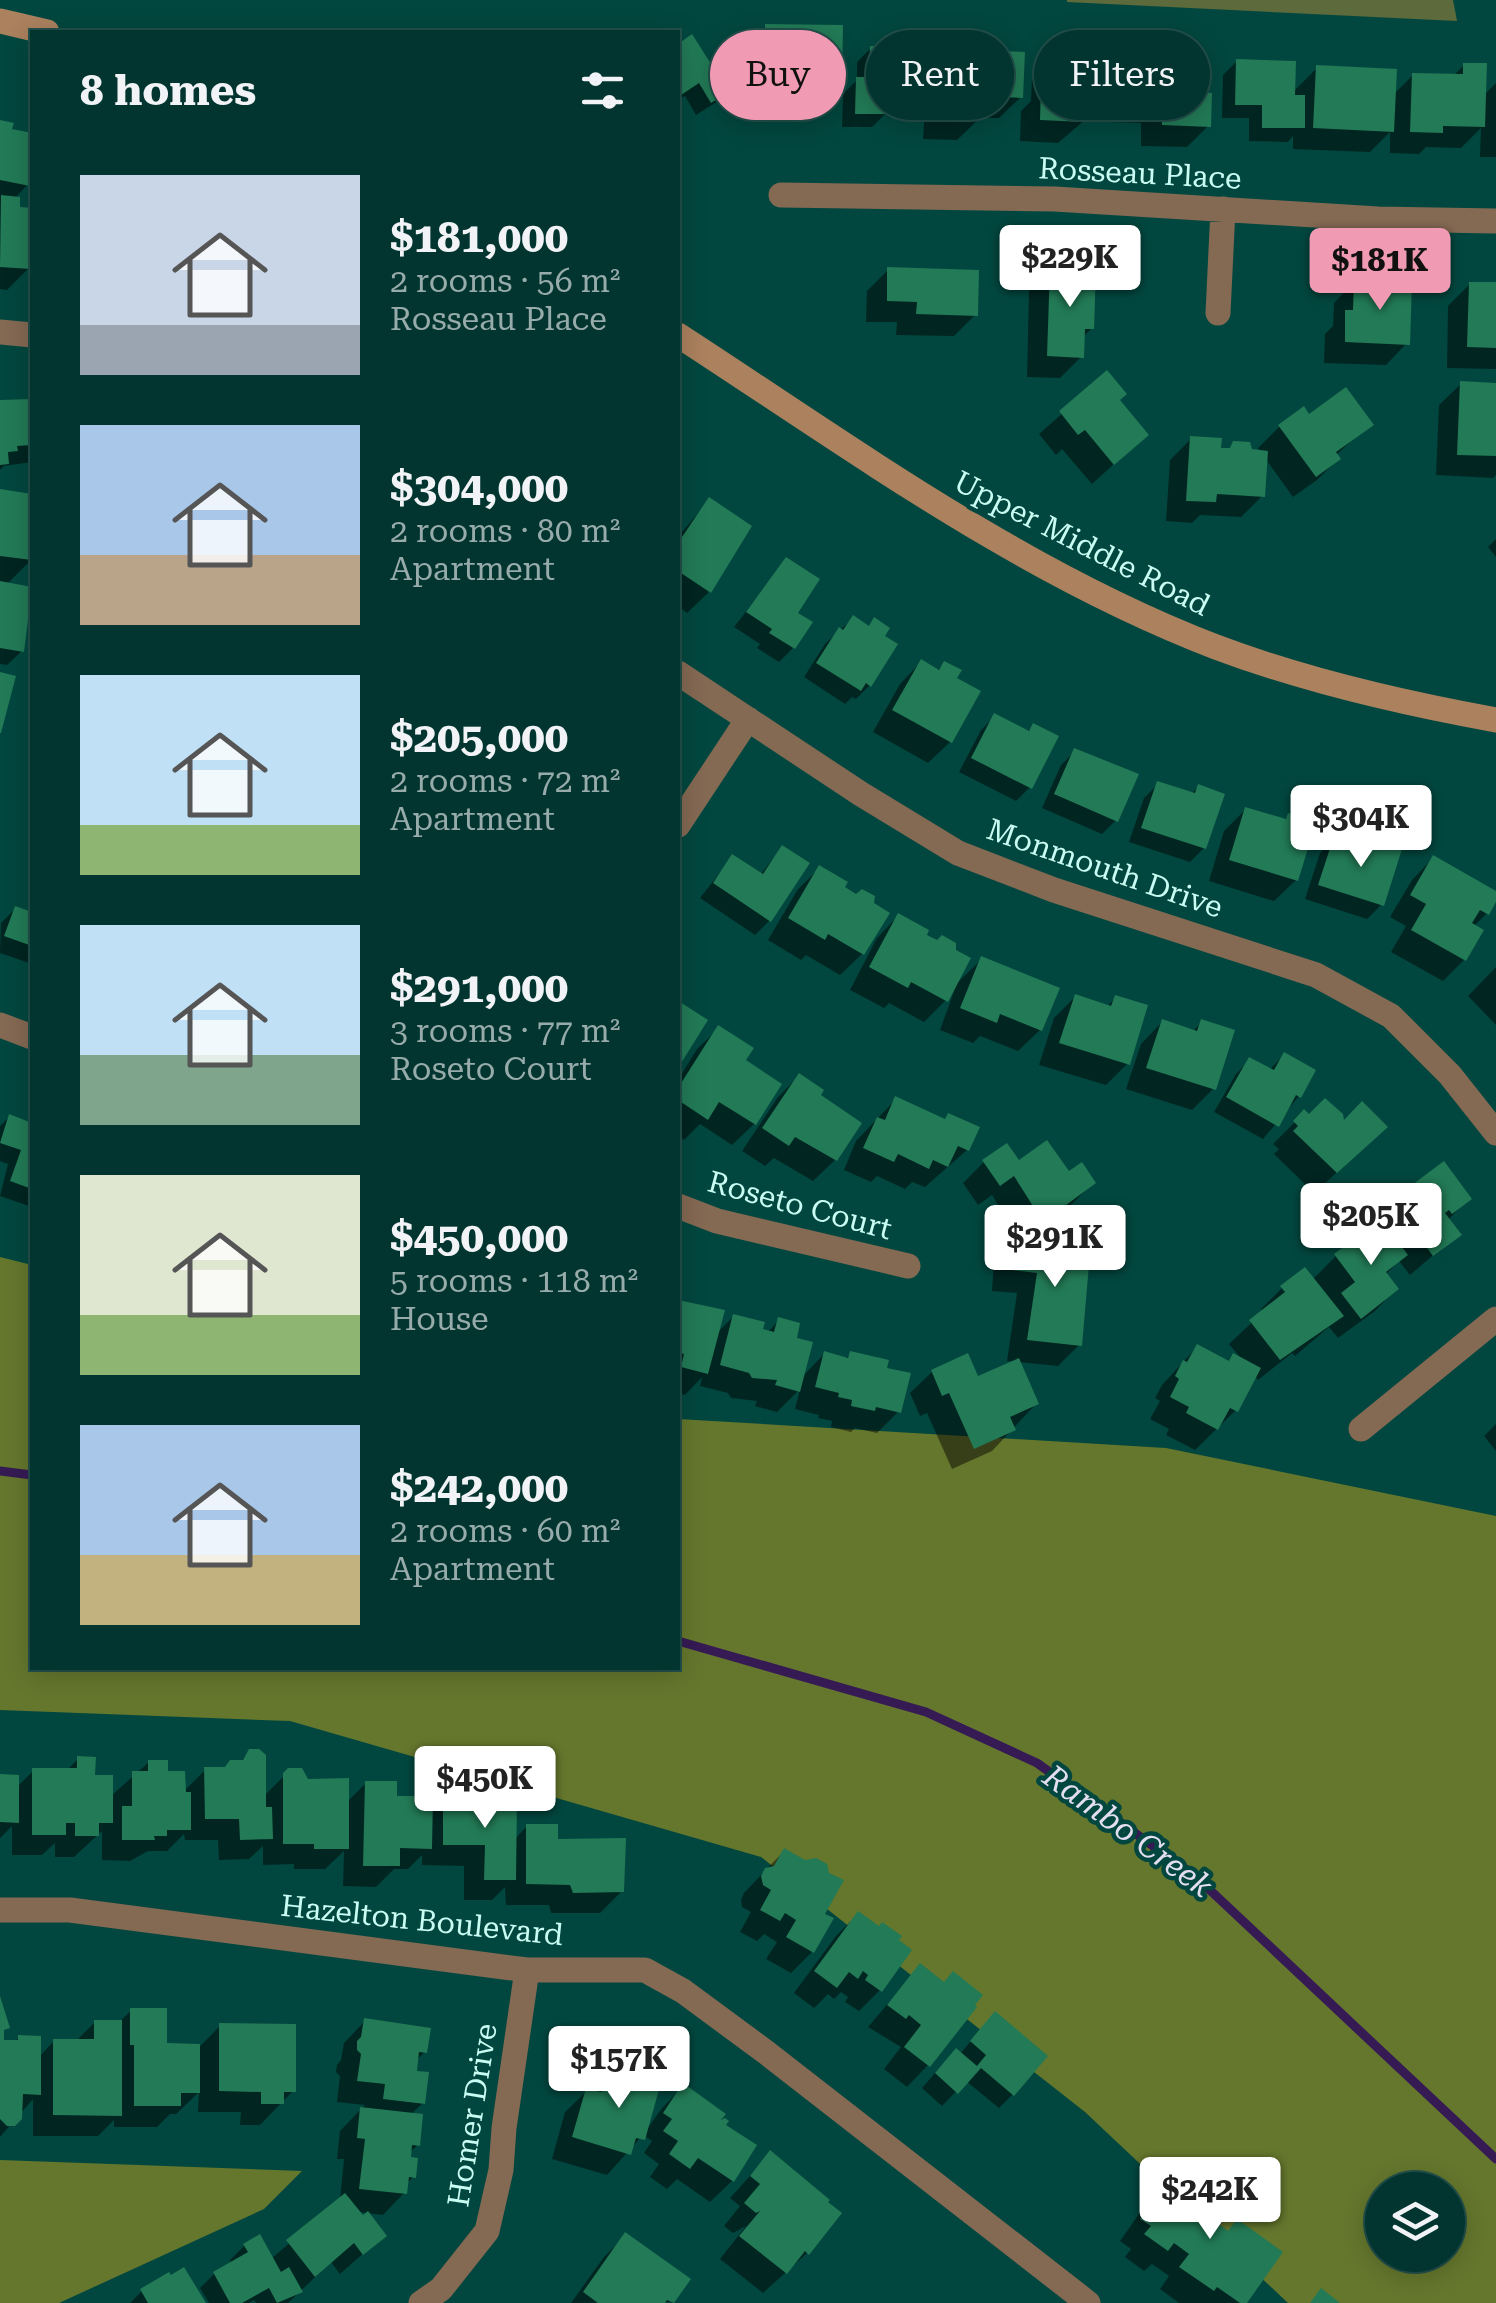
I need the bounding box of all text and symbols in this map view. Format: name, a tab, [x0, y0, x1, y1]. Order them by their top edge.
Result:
chip: Buy	[710, 30, 846, 120]
chip: Rent	[866, 30, 1014, 120]
chip: Filters	[1034, 30, 1210, 120]
icon: filters	[575, 63, 630, 118]
text: 8 homes	[80, 66, 256, 115]
street label: Rosseau Place	[1038, 150, 1242, 196]
text: $181,000	[390, 213, 568, 262]
icon: home	[160, 215, 280, 335]
pin: $229K	[1000, 225, 1140, 310]
pin: $181K	[1310, 228, 1450, 313]
text: $229K	[1022, 238, 1118, 276]
text: $181K	[1332, 241, 1428, 279]
text: 2 rooms · 56 m²	[390, 262, 620, 300]
text: Rosseau Place	[390, 300, 607, 338]
text: $304,000	[390, 463, 568, 512]
street label: Upper Middle Road	[948, 463, 1216, 623]
icon: home	[160, 465, 280, 585]
text: 2 rooms · 80 m²	[390, 512, 620, 550]
text: Apartment	[390, 550, 555, 588]
text: $205,000	[390, 713, 568, 762]
icon: home	[160, 715, 280, 835]
text: 2 rooms · 72 m²	[390, 762, 620, 800]
pin: $304K	[1291, 785, 1431, 870]
text: $304K	[1313, 798, 1409, 836]
text: Apartment	[390, 800, 555, 838]
street label: Monmouth Drive	[983, 811, 1227, 925]
text: $291,000	[390, 963, 568, 1012]
icon: home	[160, 965, 280, 1085]
text: 3 rooms · 77 m²	[390, 1012, 620, 1050]
text: Roseto Court	[390, 1050, 592, 1088]
street label: Roseto Court	[704, 1164, 896, 1246]
pin: $205K	[1301, 1183, 1441, 1268]
text: $205K	[1323, 1196, 1419, 1234]
pin: $291K	[985, 1205, 1125, 1290]
text: $450,000	[390, 1213, 568, 1262]
icon: home	[160, 1215, 280, 1335]
text: $291K	[1007, 1218, 1103, 1256]
text: 5 rooms · 118 m²	[390, 1262, 638, 1300]
text: House	[390, 1300, 489, 1338]
text: $242,000	[390, 1463, 568, 1512]
icon: home	[160, 1465, 280, 1585]
text: 2 rooms · 60 m²	[390, 1512, 620, 1550]
text: Apartment	[390, 1550, 555, 1588]
pin: $450K	[415, 1746, 555, 1831]
water label: Rambo Creek	[1035, 1756, 1221, 1905]
text: $450K	[437, 1759, 533, 1797]
street label: Hazelton Boulevard	[279, 1888, 565, 1952]
street label: Homer Drive	[440, 2021, 504, 2209]
pin: $157K	[549, 2026, 689, 2111]
text: $157K	[571, 2039, 667, 2077]
pin: $242K	[1140, 2157, 1280, 2242]
text: $242K	[1162, 2170, 1258, 2208]
map controls	[1365, 2172, 1465, 2272]
button: layers	[1365, 2172, 1465, 2272]

